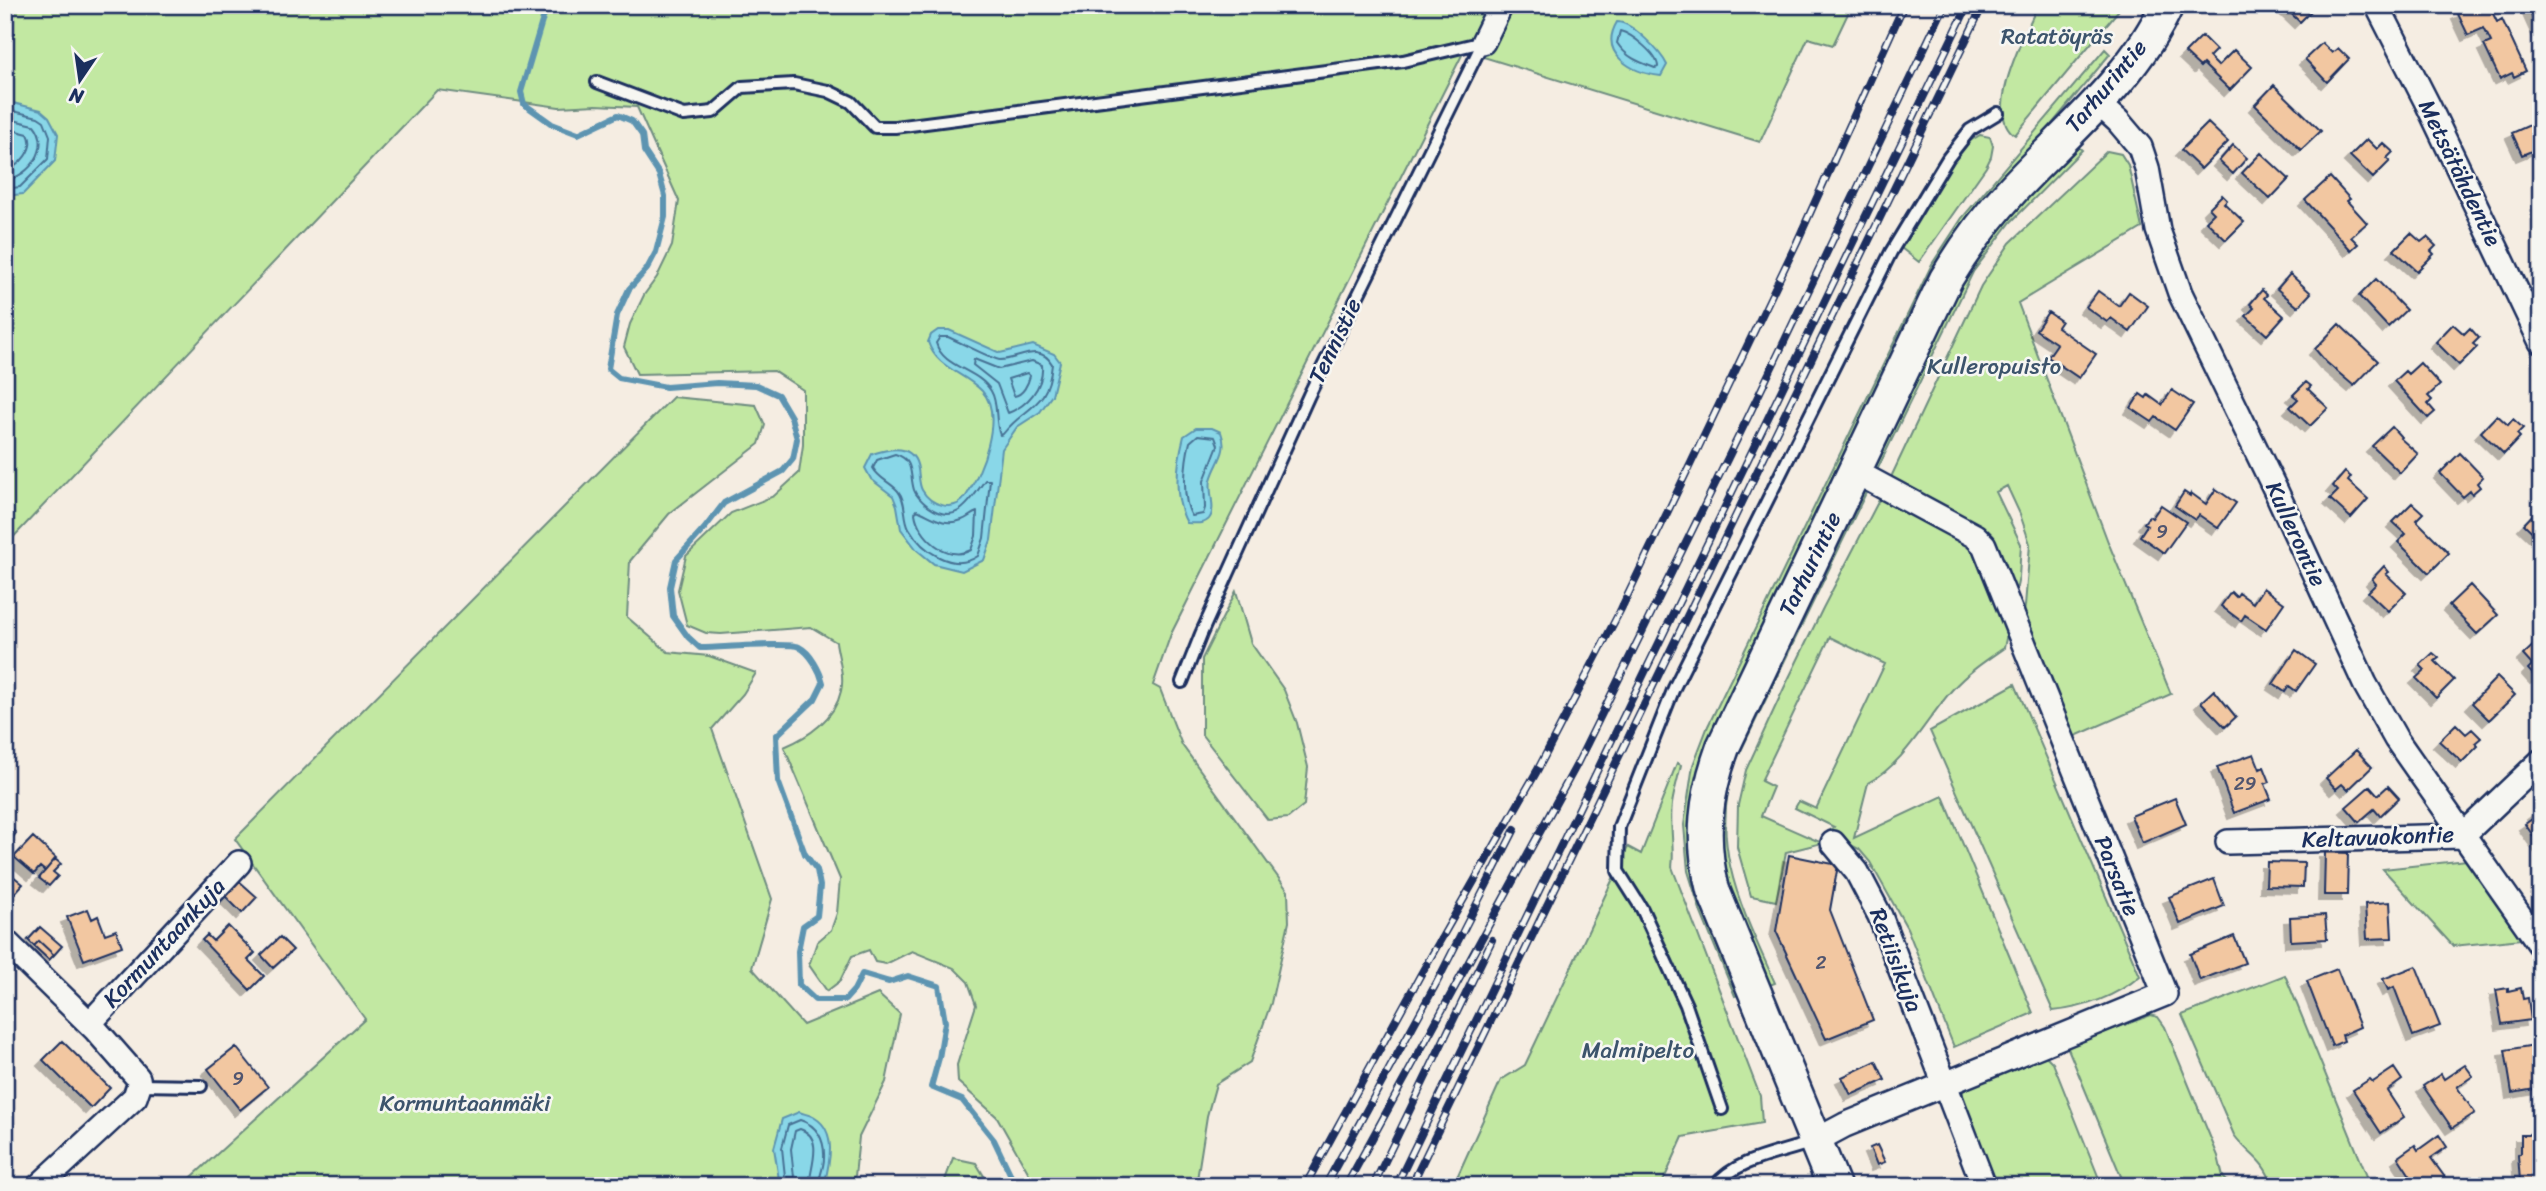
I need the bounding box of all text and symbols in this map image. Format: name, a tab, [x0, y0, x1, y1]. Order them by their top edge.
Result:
park label: Ratatöyräs	[2001, 16, 2114, 57]
street label: Tarhurintie	[2054, 30, 2158, 142]
north arrow	[46, 46, 116, 116]
text: N	[65, 78, 87, 114]
street label: Metsätähdentie	[2407, 92, 2513, 254]
street label: Tennistie	[1297, 291, 1374, 391]
park label: Kulleropuisto	[1927, 346, 2061, 387]
street label: Kullerontie	[2254, 474, 2338, 594]
street label: Tarhurintie	[1767, 504, 1853, 624]
house number: 9	[2156, 515, 2168, 548]
house number: 29	[2234, 767, 2256, 800]
street label: Keltavuokontie	[2301, 814, 2455, 860]
street label: Parsatie	[2082, 829, 2152, 923]
street label: Kormuntaankuja	[92, 868, 236, 1018]
street label: Retiisikuja	[1857, 902, 1935, 1019]
house number: 2	[1816, 946, 1827, 979]
park label: Malmipelto	[1582, 1030, 1695, 1071]
house number: 9	[232, 1062, 244, 1095]
park label: Kormuntaanmäki	[380, 1083, 551, 1124]

